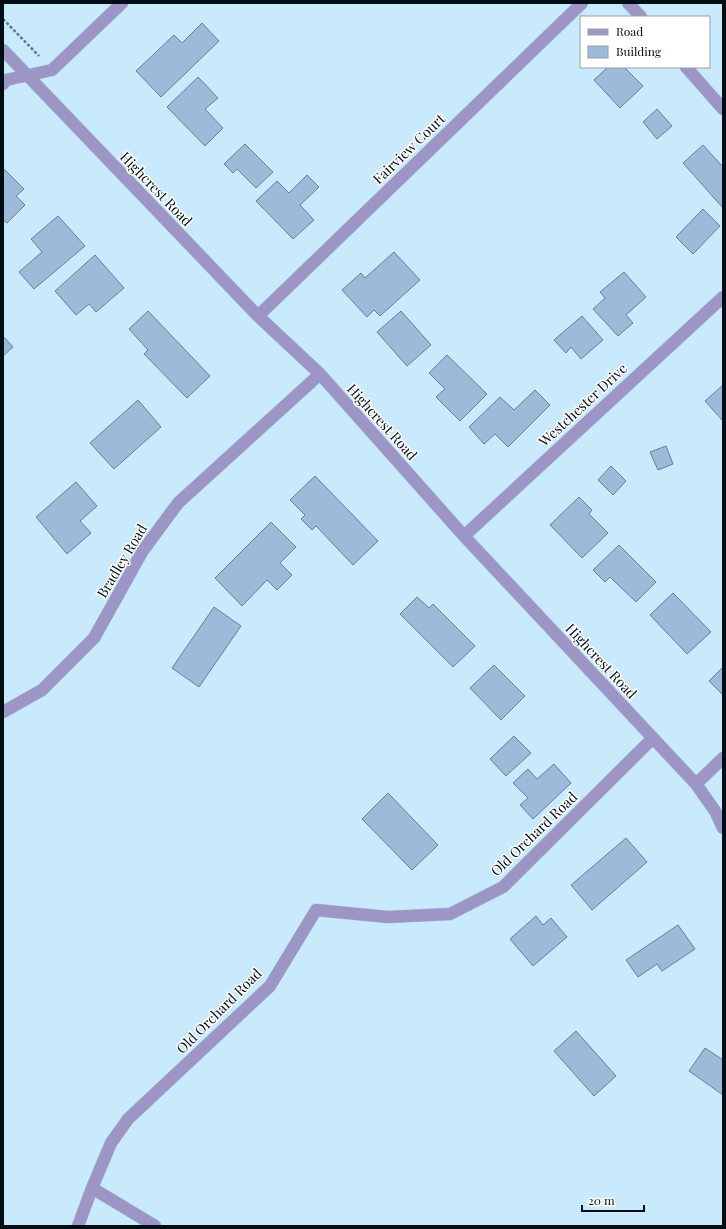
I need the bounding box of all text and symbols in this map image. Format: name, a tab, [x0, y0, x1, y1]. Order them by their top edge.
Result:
legend	[580, 16, 710, 68]
text: Road	[616, 23, 643, 39]
text: Building	[616, 43, 662, 59]
street label: Fairview Court	[368, 109, 450, 188]
street label: Highcrest Road	[116, 147, 197, 230]
street label: Westchester Drive	[534, 359, 631, 451]
street label: Highcrest Road	[343, 379, 422, 464]
street label: Bradley Road	[92, 520, 151, 601]
street label: Highcrest Road	[562, 619, 641, 702]
street label: Old Orchard Road	[486, 787, 581, 880]
street label: Old Orchard Road	[172, 964, 265, 1057]
scale bar	[582, 1187, 644, 1213]
text: 20 m	[588, 1192, 615, 1208]

